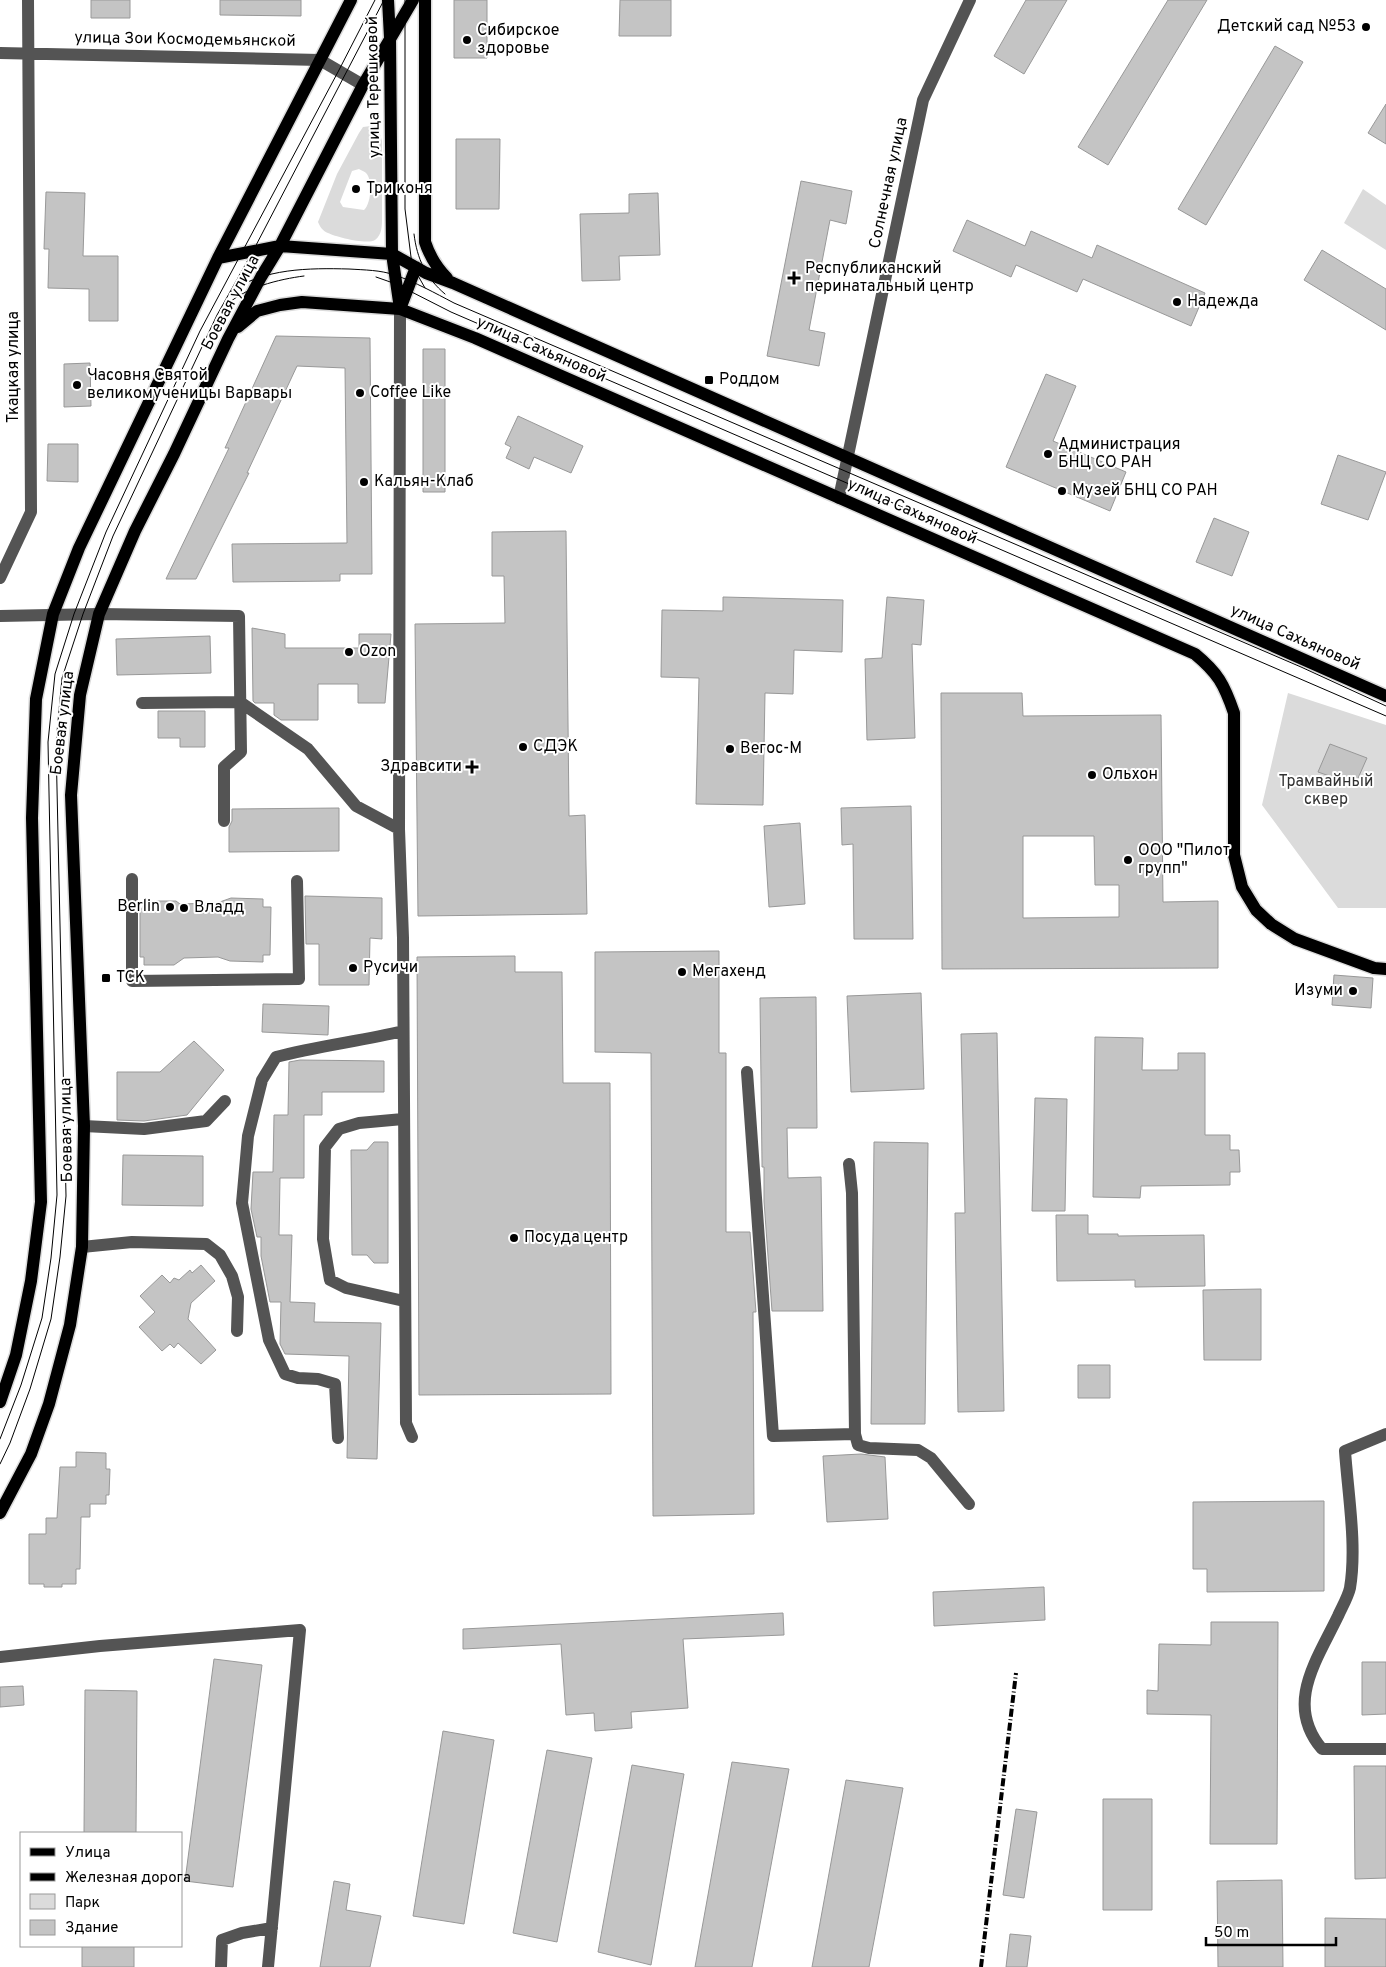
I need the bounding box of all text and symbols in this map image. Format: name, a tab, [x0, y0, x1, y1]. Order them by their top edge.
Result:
street label: улица Терешковой	[363, 16, 385, 158]
place label: Детский сад №53	[1217, 17, 1356, 37]
place label: Сибирское здоровье	[477, 21, 559, 59]
marker: Детский сад №53	[1360, 21, 1372, 33]
street label: улица Зои Космодемьянской	[74, 28, 296, 52]
marker: Сибирское здоровье	[461, 34, 473, 46]
street label: Солнечная улица	[865, 116, 913, 250]
place label: Три коня	[366, 179, 433, 199]
marker: Три коня	[350, 183, 362, 195]
street label: Боевая улица	[198, 252, 264, 354]
place label: Республиканский перинатальный центр	[805, 259, 974, 297]
marker: Республиканский перинатальный центр	[787, 271, 801, 285]
place label: Надежда	[1187, 292, 1259, 312]
marker: Надежда	[1171, 296, 1183, 308]
street label: Ткацкая улица	[4, 311, 24, 423]
street label: улица Сахьяновой	[473, 312, 609, 388]
place label: Часовня Святой великомученицы Варвары	[87, 366, 292, 404]
place label: Роддом	[719, 370, 780, 390]
marker: Роддом	[703, 374, 715, 386]
marker: Часовня Святой великомученицы Варвары	[71, 379, 83, 391]
place label: Coffee Like	[370, 383, 451, 403]
marker: Coffee Like	[354, 387, 366, 399]
place label: Администрация БНЦ СО РАН	[1058, 435, 1180, 473]
marker: Администрация БНЦ СО РАН	[1042, 448, 1054, 460]
place label: Кальян-Клаб	[374, 472, 474, 492]
street label: улица Сахьяновой	[844, 474, 980, 550]
marker: Кальян-Клаб	[358, 476, 370, 488]
place label: Музей БНЦ СО РАН	[1072, 481, 1218, 501]
marker: Музей БНЦ СО РАН	[1056, 485, 1068, 497]
street label: улица Сахьяновой	[1227, 600, 1363, 676]
place label: Ozon	[359, 642, 396, 662]
marker: Ozon	[343, 646, 355, 658]
street label: Боевая улица	[47, 670, 79, 776]
place label: СДЭК	[533, 737, 578, 757]
place label: Вегос-М	[740, 739, 802, 759]
marker: СДЭК	[517, 741, 529, 753]
marker: Вегос-М	[724, 743, 736, 755]
place label: Здравсити	[380, 757, 462, 777]
marker: Здравсити	[466, 761, 478, 773]
place label: Ольхон	[1102, 765, 1158, 785]
marker: Ольхон	[1086, 769, 1098, 781]
park label: Трамвайный сквер	[1278, 772, 1374, 810]
place label: ООО "Пилот групп"	[1138, 841, 1230, 879]
marker: ООО "Пилот групп"	[1122, 854, 1134, 866]
place label: Berlin	[117, 897, 160, 917]
place label: Владд	[194, 898, 244, 918]
marker: Berlin	[164, 901, 176, 913]
marker: Владд	[178, 902, 190, 914]
place label: Русичи	[363, 958, 418, 978]
marker: Русичи	[347, 962, 359, 974]
place label: Мегахенд	[692, 962, 766, 982]
marker: Мегахенд	[676, 966, 688, 978]
place label: ТСК	[116, 968, 145, 988]
marker: ТСК	[100, 972, 112, 984]
place label: Изуми	[1294, 981, 1343, 1001]
marker: Изуми	[1347, 985, 1359, 997]
street label: Боевая улица	[56, 1077, 78, 1183]
place label: Посуда центр	[524, 1228, 628, 1248]
marker: Посуда центр	[508, 1232, 520, 1244]
legend	[20, 1832, 182, 1947]
text: Улица	[65, 1844, 110, 1863]
text: Железная дорога	[65, 1869, 191, 1888]
text: Парк	[65, 1894, 100, 1913]
scale bar	[1206, 1914, 1336, 1946]
text: Здание	[65, 1919, 118, 1938]
text: 50 m	[1214, 1924, 1249, 1943]

